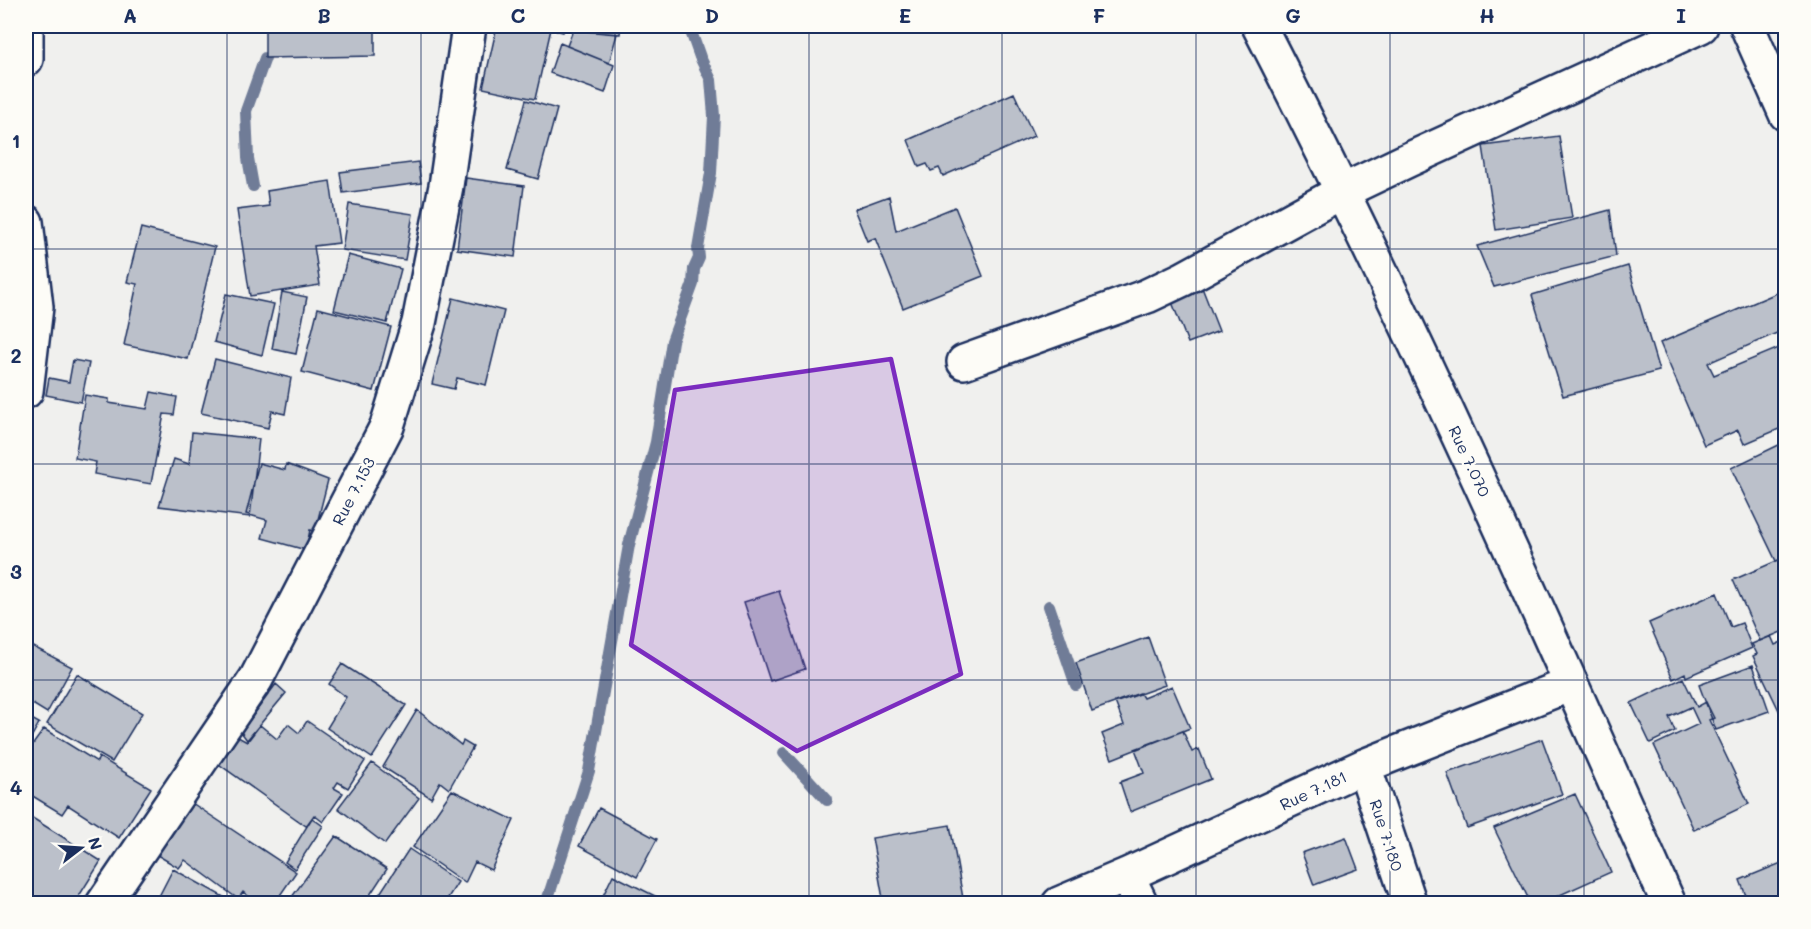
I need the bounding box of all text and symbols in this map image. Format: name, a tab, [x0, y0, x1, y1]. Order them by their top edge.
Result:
text: A	[123, 2, 137, 28]
text: B	[317, 2, 331, 28]
text: C	[511, 2, 526, 28]
text: D	[705, 2, 719, 28]
text: E	[899, 2, 911, 28]
text: F	[1093, 2, 1106, 28]
text: G	[1285, 2, 1301, 28]
text: H	[1479, 2, 1495, 28]
text: I	[1676, 2, 1686, 28]
text: 1	[12, 127, 20, 153]
text: 2	[10, 342, 22, 368]
street label: Rue 7.070	[1444, 422, 1496, 500]
street label: Rue 7.153	[327, 453, 379, 529]
text: 3	[10, 558, 22, 584]
street label: Rue 7.181	[1276, 765, 1350, 815]
text: 4	[10, 774, 23, 800]
street label: Rue 7.180	[1366, 796, 1409, 874]
north arrow	[51, 818, 111, 878]
text: N	[84, 835, 108, 852]

